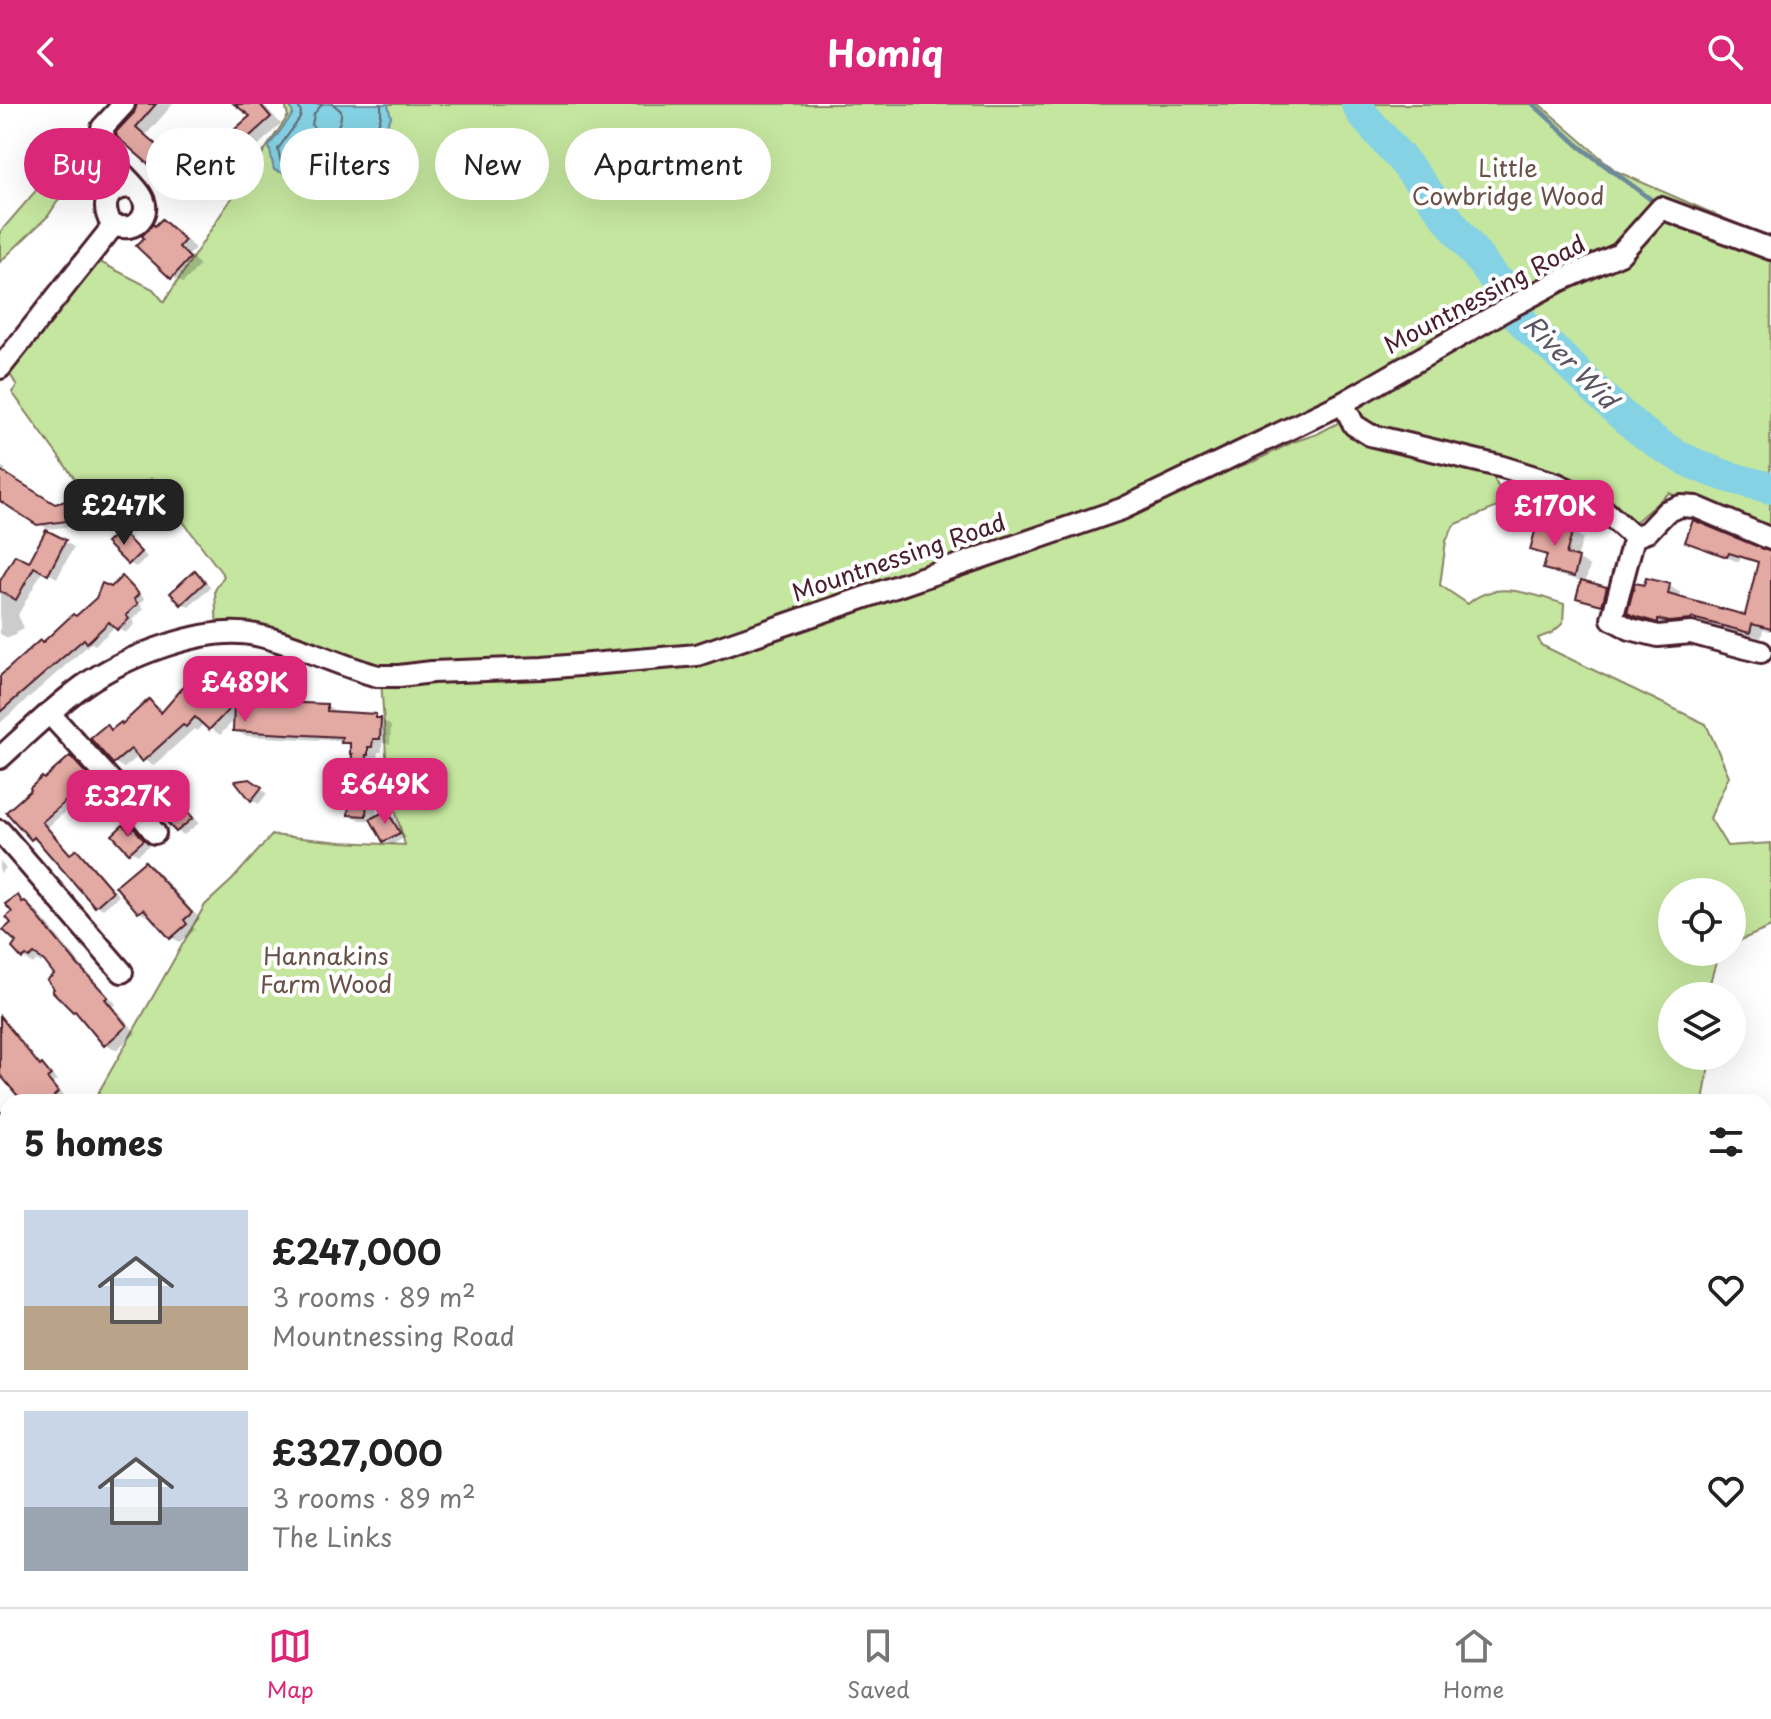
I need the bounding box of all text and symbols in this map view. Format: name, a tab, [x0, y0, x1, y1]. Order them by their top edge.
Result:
text: Homiq	[827, 25, 944, 79]
icon: back	[24, 30, 68, 74]
icon: search	[1703, 30, 1747, 74]
chip: Buy	[24, 128, 130, 200]
chip: Rent	[146, 128, 264, 200]
chip: Filters	[280, 128, 419, 200]
chip: New	[435, 128, 549, 200]
chip: Apartment	[565, 128, 771, 200]
park label: Little Cowbridge Wood	[1412, 149, 1604, 213]
street label: Mountnessing Road	[1377, 225, 1591, 362]
water label: River Wid	[1515, 305, 1630, 420]
pin: £247K	[68, 479, 180, 547]
pin: £170K	[1499, 480, 1611, 548]
text: £247K	[82, 485, 166, 524]
text: £170K	[1514, 486, 1596, 525]
street label: Mountnessing Road	[786, 503, 1010, 610]
pin: £489K	[189, 656, 301, 724]
text: £489K	[201, 662, 289, 701]
pin: £649K	[329, 758, 441, 826]
text: £649K	[341, 764, 429, 803]
pin: £327K	[72, 770, 184, 838]
text: £327K	[85, 776, 171, 815]
map controls	[1658, 878, 1746, 1070]
button: locate	[1658, 878, 1746, 966]
park label: Hannakins Farm Wood	[260, 937, 392, 1001]
button: layers	[1658, 982, 1746, 1070]
text: 5 homes	[24, 1116, 163, 1168]
icon: filters	[1704, 1120, 1748, 1164]
text: £247,000	[272, 1225, 442, 1277]
icon: home	[88, 1242, 184, 1338]
icon: heart	[1704, 1268, 1748, 1312]
text: 3 rooms · 89 m²	[272, 1277, 476, 1316]
text: Mountnessing Road	[272, 1316, 515, 1355]
text: £327,000	[272, 1426, 443, 1478]
icon: home	[88, 1443, 184, 1539]
icon: heart	[1704, 1469, 1748, 1513]
text: 3 rooms · 89 m²	[272, 1478, 476, 1517]
text: The Links	[272, 1517, 392, 1556]
tab: Map	[267, 1624, 314, 1705]
tab: Saved	[847, 1624, 910, 1705]
tab: Home	[1443, 1624, 1504, 1705]

